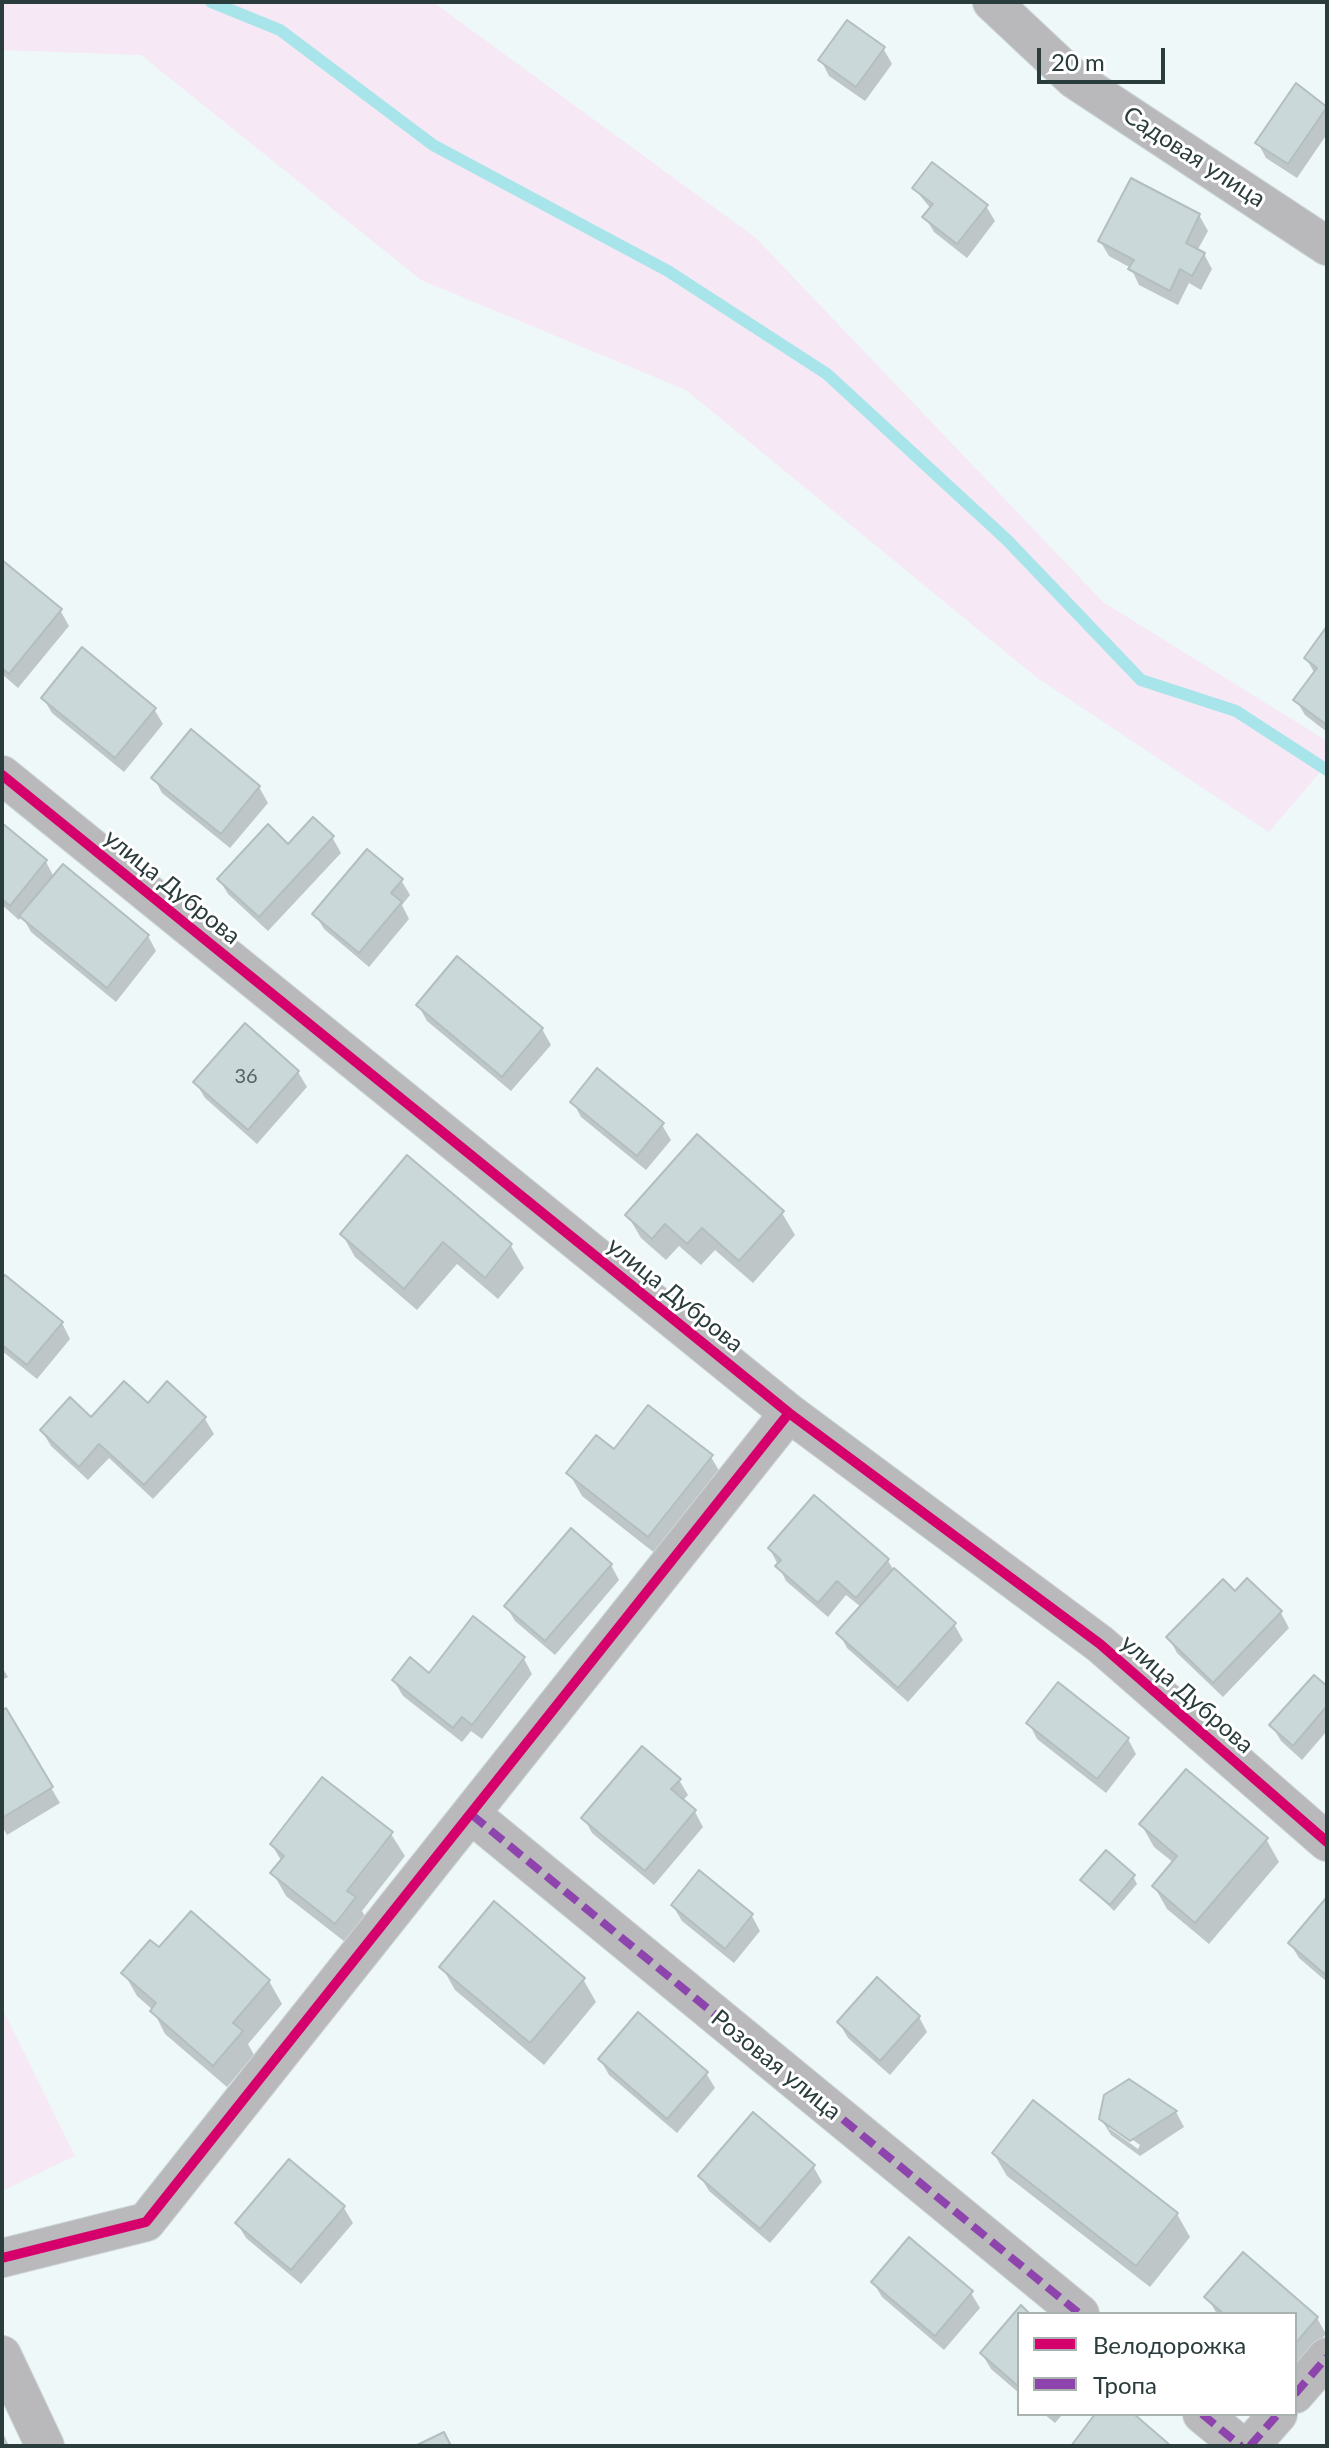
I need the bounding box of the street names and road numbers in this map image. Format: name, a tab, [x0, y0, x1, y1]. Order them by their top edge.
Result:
street label: Садовая улица	[1118, 100, 1270, 214]
street label: улица Дуброва	[98, 823, 246, 951]
street label: улица Дуброва	[601, 1231, 749, 1359]
street label: улица Дуброва	[1115, 1628, 1259, 1760]
street label: Розовая улица	[705, 2004, 847, 2126]

